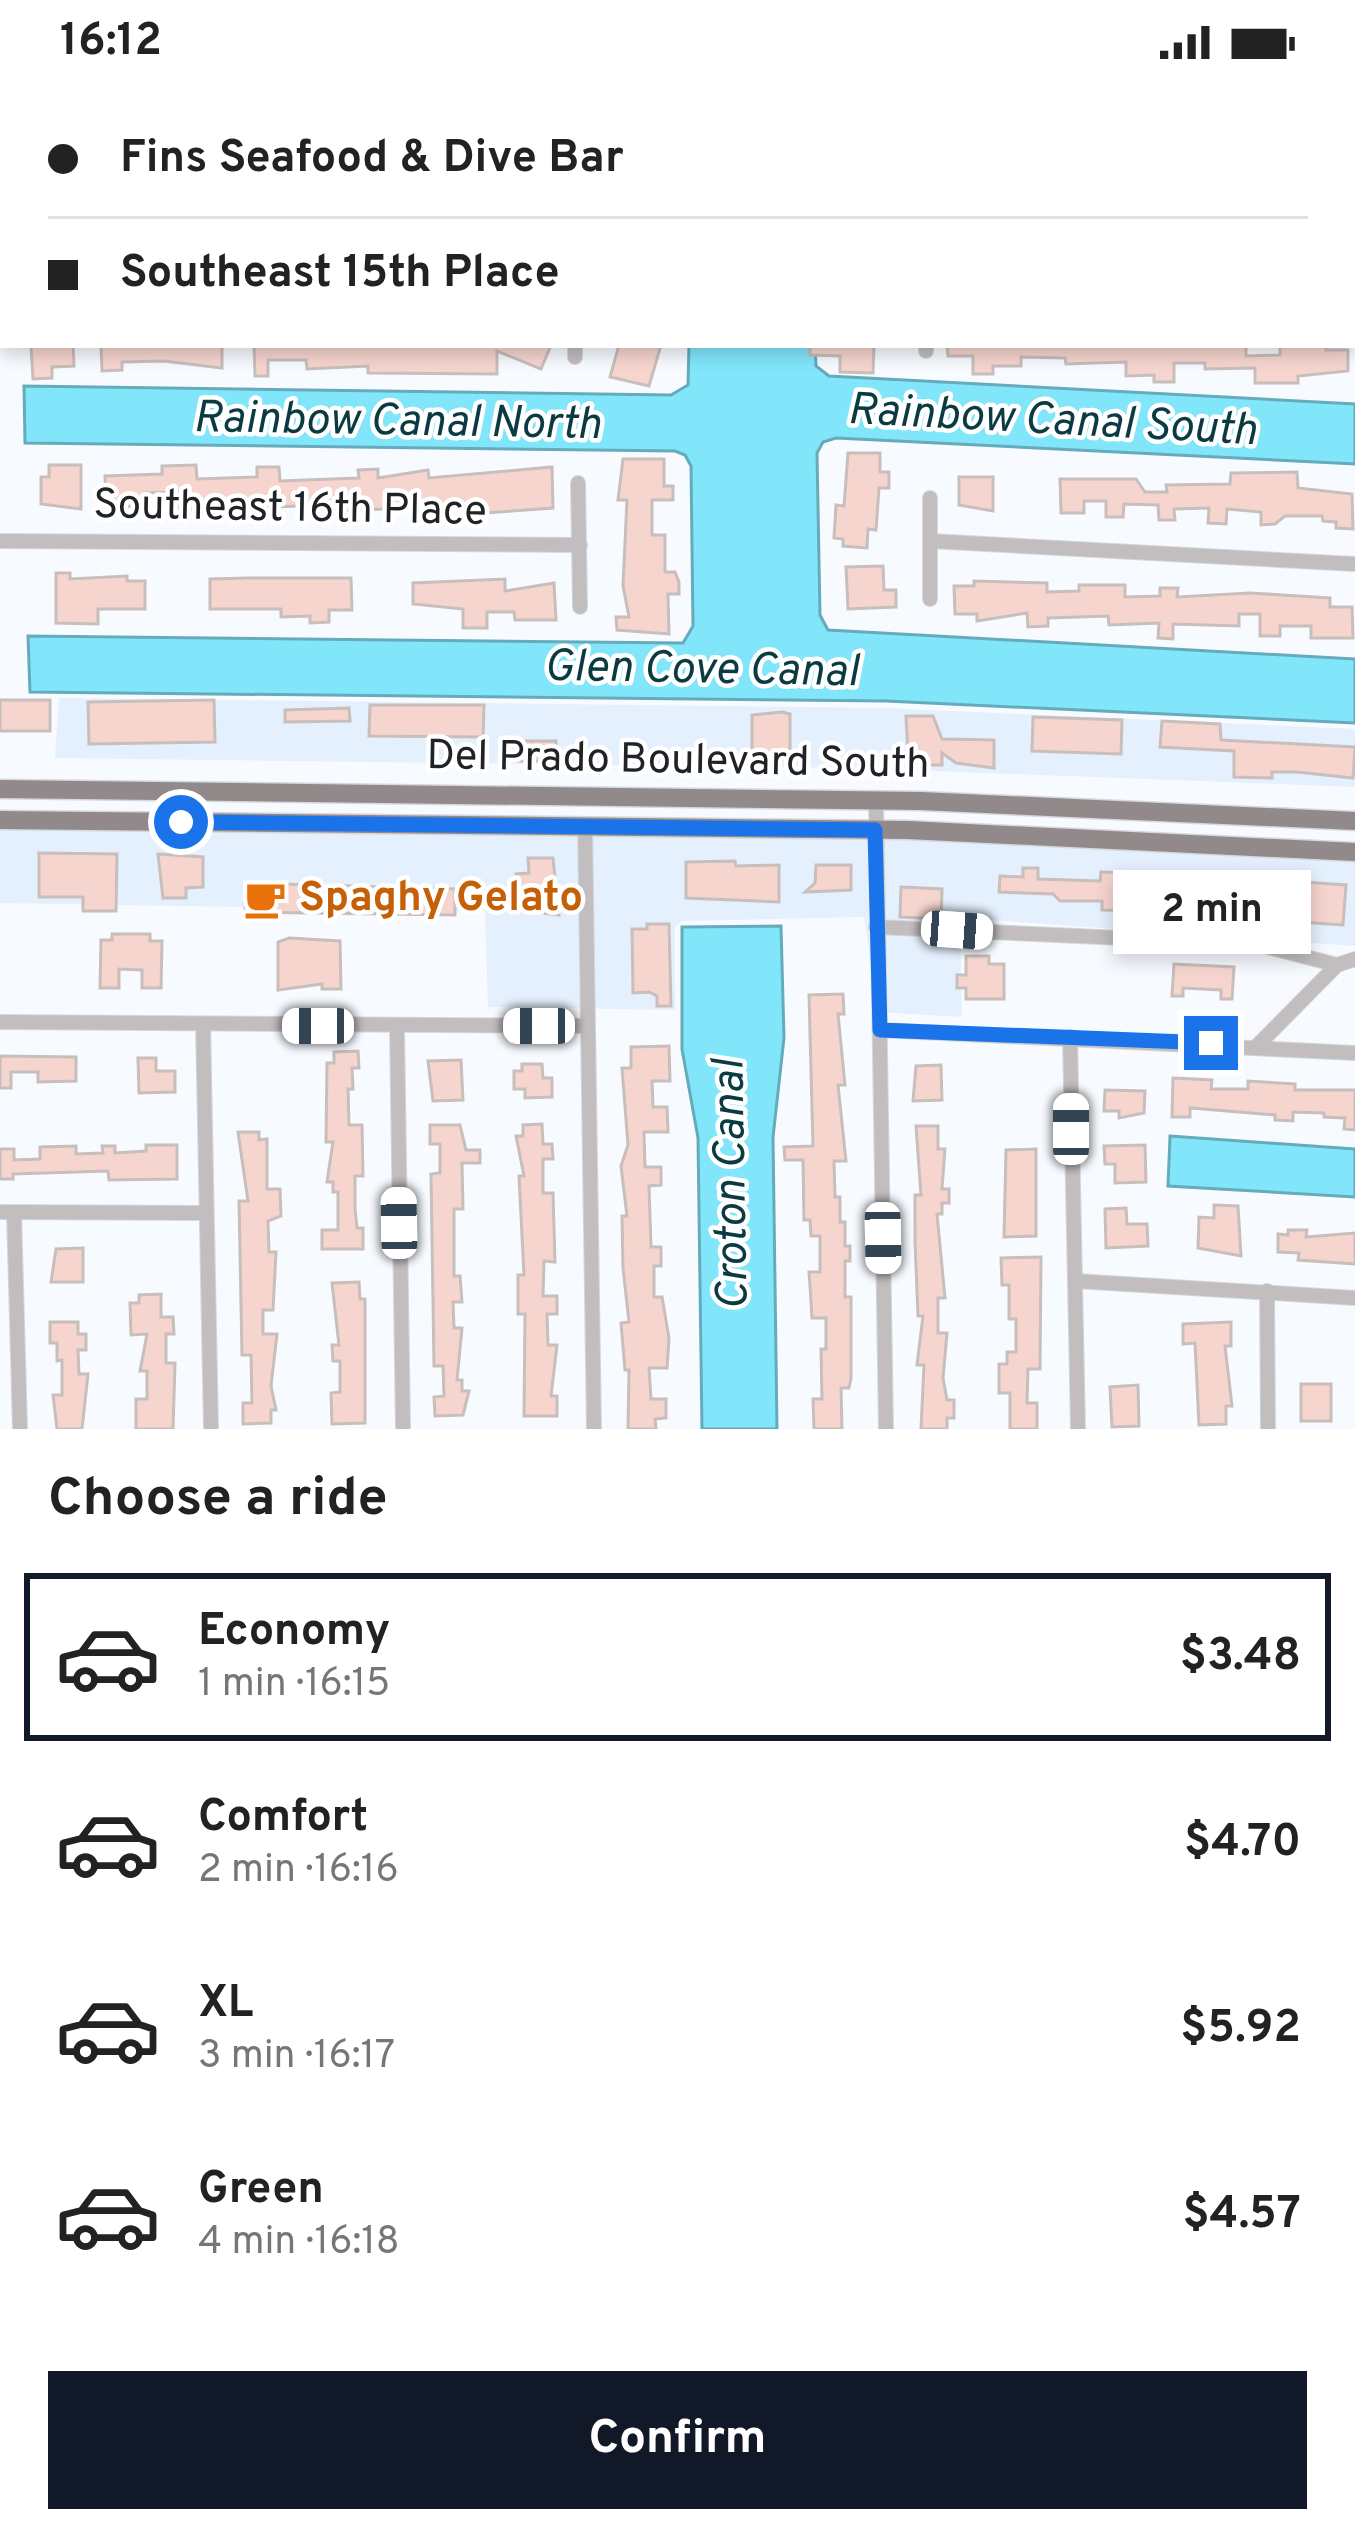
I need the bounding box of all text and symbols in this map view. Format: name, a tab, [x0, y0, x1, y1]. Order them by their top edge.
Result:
text: 16:12	[60, 14, 162, 71]
text: Fins Seafood & Dive Bar	[120, 131, 624, 188]
text: Southeast 15th Place	[120, 246, 559, 303]
water label: Rainbow Canal South	[846, 383, 1258, 461]
water label: Rainbow Canal North	[193, 391, 601, 455]
street label: Southeast 16th Place	[93, 480, 487, 540]
water label: Glen Cove Canal	[543, 640, 861, 702]
street label: Del Prado Boulevard South	[426, 731, 930, 793]
route start	[154, 795, 208, 849]
callout: 2 min	[1112, 869, 1310, 953]
place label: Spaghy Gelato	[299, 873, 583, 926]
cafe icon: Spaghy Gelato	[242, 876, 288, 922]
text: 2 min	[1161, 887, 1263, 936]
car	[920, 910, 994, 950]
car	[282, 1008, 354, 1044]
car	[503, 1008, 575, 1044]
route end	[1184, 1016, 1238, 1070]
water label: Croton Canal	[702, 1056, 764, 1311]
car	[1053, 1093, 1089, 1165]
car	[380, 1187, 418, 1259]
car	[864, 1202, 902, 1274]
text: Choose a ride	[48, 1466, 388, 1535]
icon: car	[54, 1603, 162, 1711]
text: Economy	[198, 1604, 390, 1661]
text: $3.48	[1180, 1629, 1301, 1686]
text: 1 min · 16:15	[198, 1661, 390, 1710]
icon: car	[54, 1789, 162, 1897]
text: Comfort	[198, 1790, 368, 1847]
text: $4.70	[1184, 1815, 1301, 1872]
text: 2 min · 16:16	[198, 1847, 399, 1896]
icon: car	[54, 1975, 162, 2083]
text: XL	[198, 1976, 253, 2033]
text: $5.92	[1180, 2001, 1301, 2058]
text: 3 min · 16:17	[198, 2033, 395, 2082]
icon: car	[54, 2161, 162, 2269]
text: Green	[198, 2162, 324, 2219]
text: $4.57	[1182, 2187, 1301, 2244]
text: 4 min · 16:18	[198, 2219, 400, 2268]
button: Confirm	[48, 2371, 1307, 2509]

